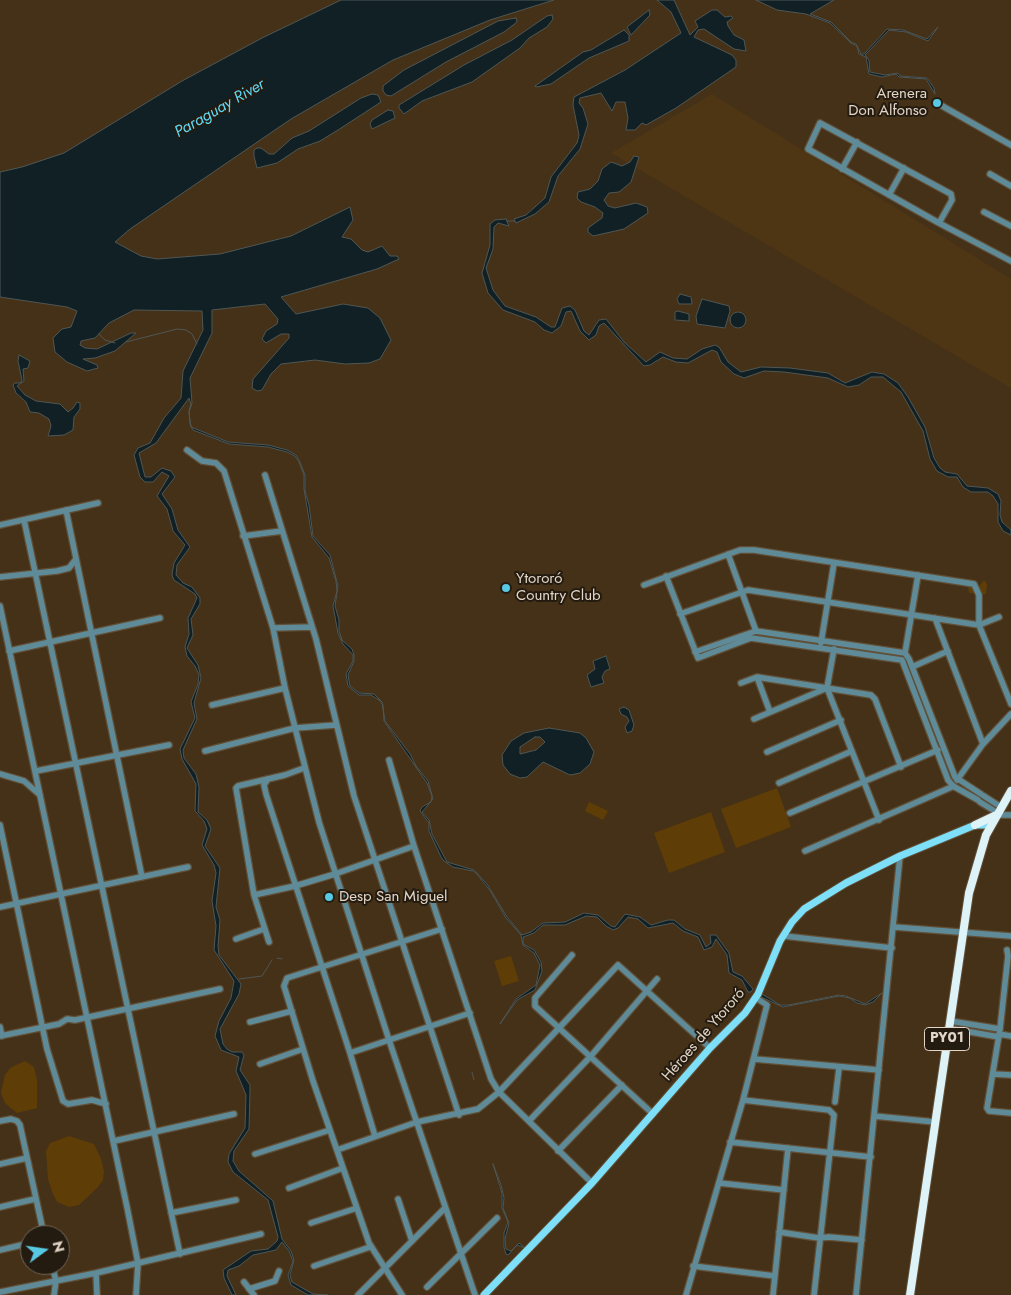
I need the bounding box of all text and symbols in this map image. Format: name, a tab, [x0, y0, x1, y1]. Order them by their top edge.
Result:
water label: Paraguay River	[171, 75, 269, 143]
place label: Arenera Don Alfonso	[848, 85, 927, 120]
marker: Arenera Don Alfonso	[931, 97, 943, 109]
place label: Ytororó Country Club	[516, 570, 601, 605]
marker: Ytororó Country Club	[500, 582, 512, 594]
place label: Desp San Miguel	[339, 888, 447, 906]
marker: Desp San Miguel	[323, 891, 335, 903]
street label: Héroes de Ytororó	[659, 985, 749, 1085]
road number: PY01	[924, 1028, 970, 1050]
north arrow	[20, 1225, 70, 1275]
text: N	[48, 1239, 70, 1254]

